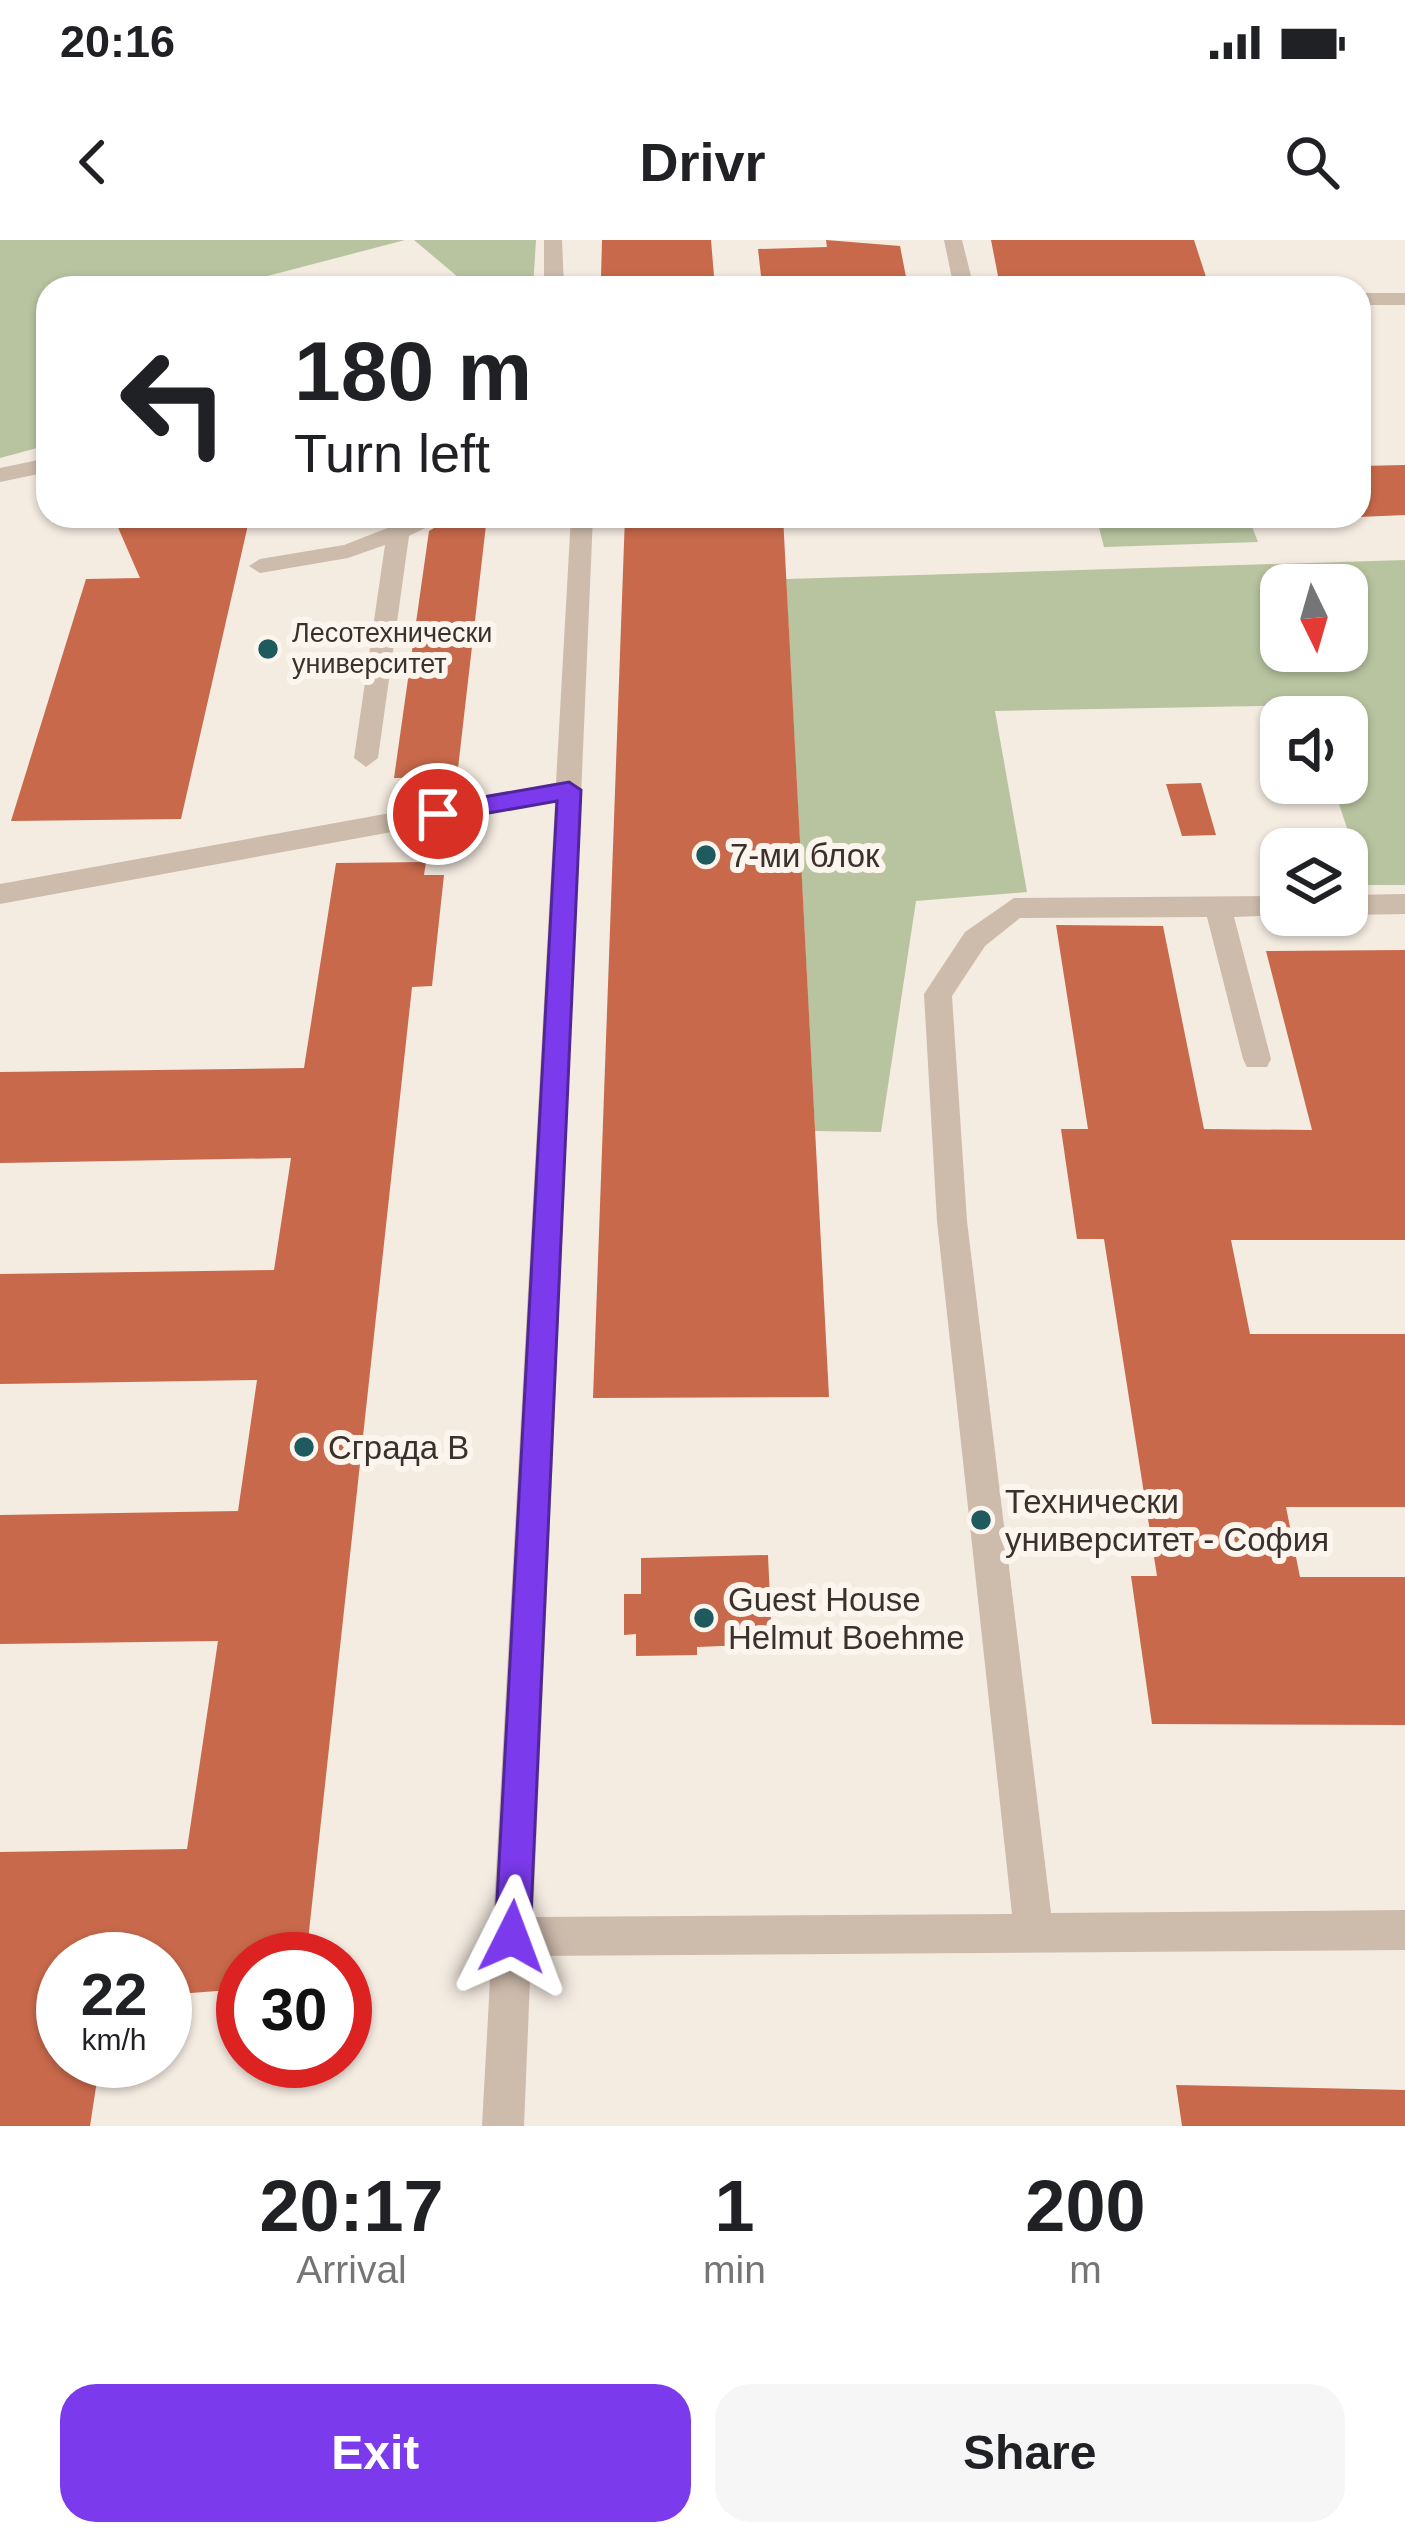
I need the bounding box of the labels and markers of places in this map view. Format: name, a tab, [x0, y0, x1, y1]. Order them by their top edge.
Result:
place label: Лесотехнически университет	[292, 618, 492, 679]
marker: Лесотехнически университет	[255, 636, 281, 662]
pin	[387, 763, 489, 865]
place label: 7-ми блок	[730, 837, 880, 874]
marker: 7-ми блок	[693, 842, 719, 868]
place label: Сграда В	[328, 1429, 469, 1466]
marker: Сграда В	[291, 1434, 317, 1460]
place label: Технически университет - София	[1005, 1483, 1329, 1558]
marker: Технически университет - София	[968, 1507, 994, 1533]
place label: Guest House Helmut Boehme	[728, 1581, 965, 1656]
marker: Guest House Helmut Boehme	[691, 1605, 717, 1631]

